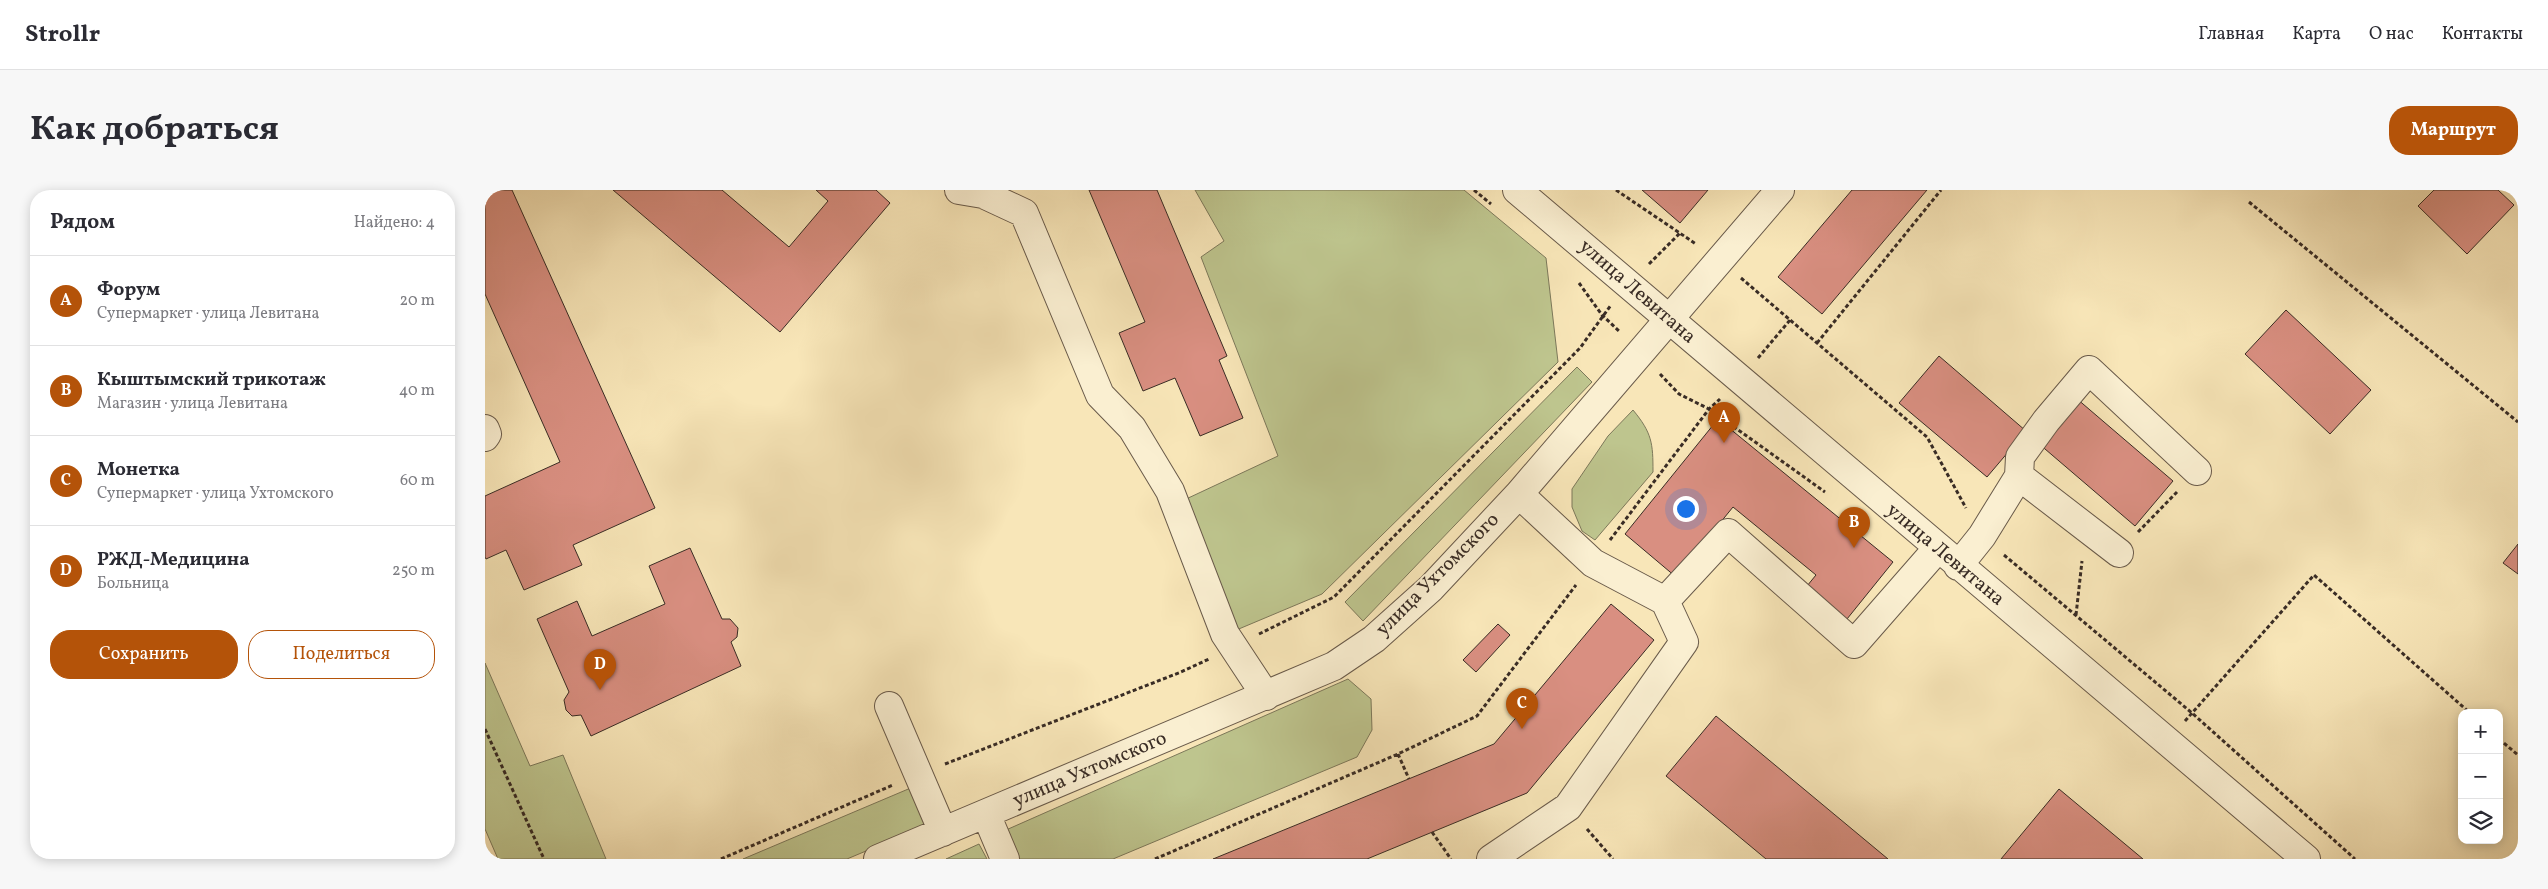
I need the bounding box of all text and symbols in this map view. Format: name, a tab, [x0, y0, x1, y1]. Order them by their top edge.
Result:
text: Strollr	[25, 18, 100, 52]
text: Главная	[2198, 22, 2264, 47]
text: Карта	[2292, 22, 2341, 47]
text: О нас	[2369, 22, 2414, 47]
text: Контакты	[2442, 22, 2523, 47]
text: Как добраться	[30, 106, 279, 154]
button: Маршрут	[2389, 106, 2518, 155]
text: Рядом	[50, 208, 115, 237]
text: Найдено: 4	[354, 212, 435, 234]
street label: улица Левитана	[1572, 233, 1702, 351]
text: Форум	[97, 277, 160, 303]
text: A	[60, 290, 72, 312]
text: 20 m	[400, 290, 435, 312]
text: Супермаркет · улица Левитана	[97, 303, 319, 325]
text: Кыштымский трикотаж	[97, 367, 326, 393]
text: B	[61, 380, 71, 402]
text: 40 m	[399, 380, 435, 402]
text: Магазин · улица Левитана	[97, 393, 288, 415]
pin: A	[1708, 402, 1740, 443]
text: Монетка	[97, 457, 180, 483]
text: C	[61, 470, 71, 492]
text: 60 m	[400, 470, 435, 492]
text: Супермаркет · улица Ухтомского	[97, 483, 334, 505]
your location	[1673, 496, 1699, 522]
street label: улица Левитана	[1880, 497, 2010, 613]
street label: улица Ухтомского	[1370, 507, 1506, 643]
pin: B	[1838, 507, 1870, 548]
text: РЖД-Медицина	[97, 547, 250, 573]
text: D	[60, 560, 72, 582]
text: 250 m	[392, 560, 435, 582]
text: Больница	[97, 573, 169, 595]
button: Сохранить	[50, 630, 238, 679]
button: Поделиться	[248, 630, 435, 679]
pin: D	[584, 649, 616, 690]
pin: C	[1506, 688, 1538, 729]
map controls	[2458, 709, 2503, 844]
button: +	[2458, 709, 2503, 754]
street label: улица Ухтомского	[1009, 725, 1171, 815]
button: −	[2458, 754, 2503, 799]
button: layers	[2458, 799, 2503, 844]

